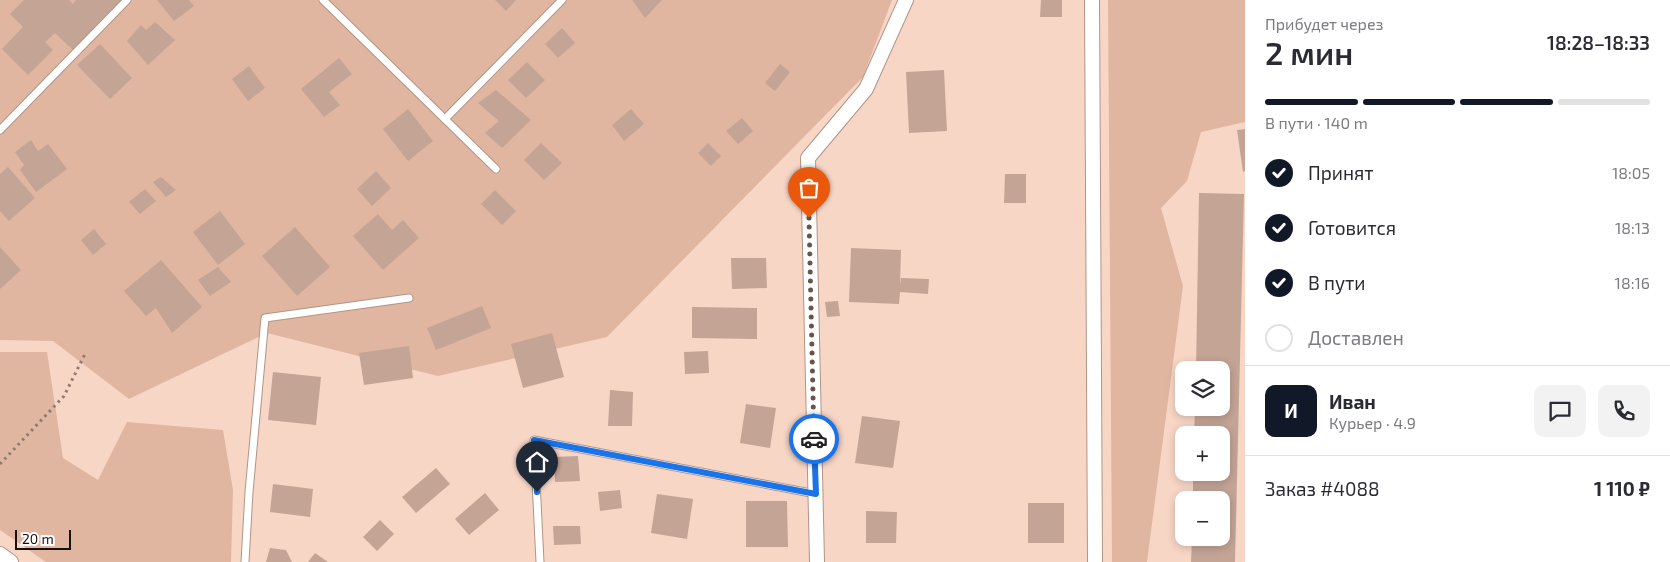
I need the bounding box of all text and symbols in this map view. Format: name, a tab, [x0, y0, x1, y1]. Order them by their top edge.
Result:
text: Прибудет через	[1265, 14, 1383, 33]
text: 18:28–18:33	[1547, 31, 1650, 54]
text: 2 мин	[1265, 33, 1353, 71]
text: В пути · 140 m	[1265, 113, 1368, 132]
icon: check	[1265, 159, 1293, 187]
text: Принят	[1308, 161, 1374, 184]
text: 18:05	[1612, 163, 1650, 182]
pin	[788, 167, 830, 218]
icon: bag	[795, 174, 823, 202]
icon: check	[1265, 214, 1293, 242]
text: Готовится	[1308, 216, 1396, 239]
text: 18:13	[1615, 218, 1650, 237]
icon: check	[1265, 269, 1293, 297]
text: В пути	[1308, 271, 1366, 294]
text: 18:16	[1615, 273, 1650, 292]
text: Доставлен	[1308, 326, 1404, 349]
map controls	[1175, 361, 1230, 546]
button: layers	[1175, 361, 1230, 416]
button: chat	[1534, 385, 1586, 437]
button: phone	[1598, 385, 1650, 437]
text: Иван	[1329, 390, 1376, 413]
text: И	[1284, 399, 1298, 422]
text: Курьер · 4.9	[1329, 413, 1416, 432]
courier	[789, 414, 839, 464]
icon: car	[800, 425, 828, 453]
button: +	[1175, 426, 1230, 481]
pin	[516, 441, 558, 492]
icon: home	[523, 448, 551, 476]
text: Заказ #4088	[1265, 477, 1380, 500]
text: 1 110 ₽	[1594, 477, 1650, 500]
button: −	[1175, 491, 1230, 546]
scale bar	[15, 527, 71, 550]
text: 20 m	[22, 530, 54, 547]

